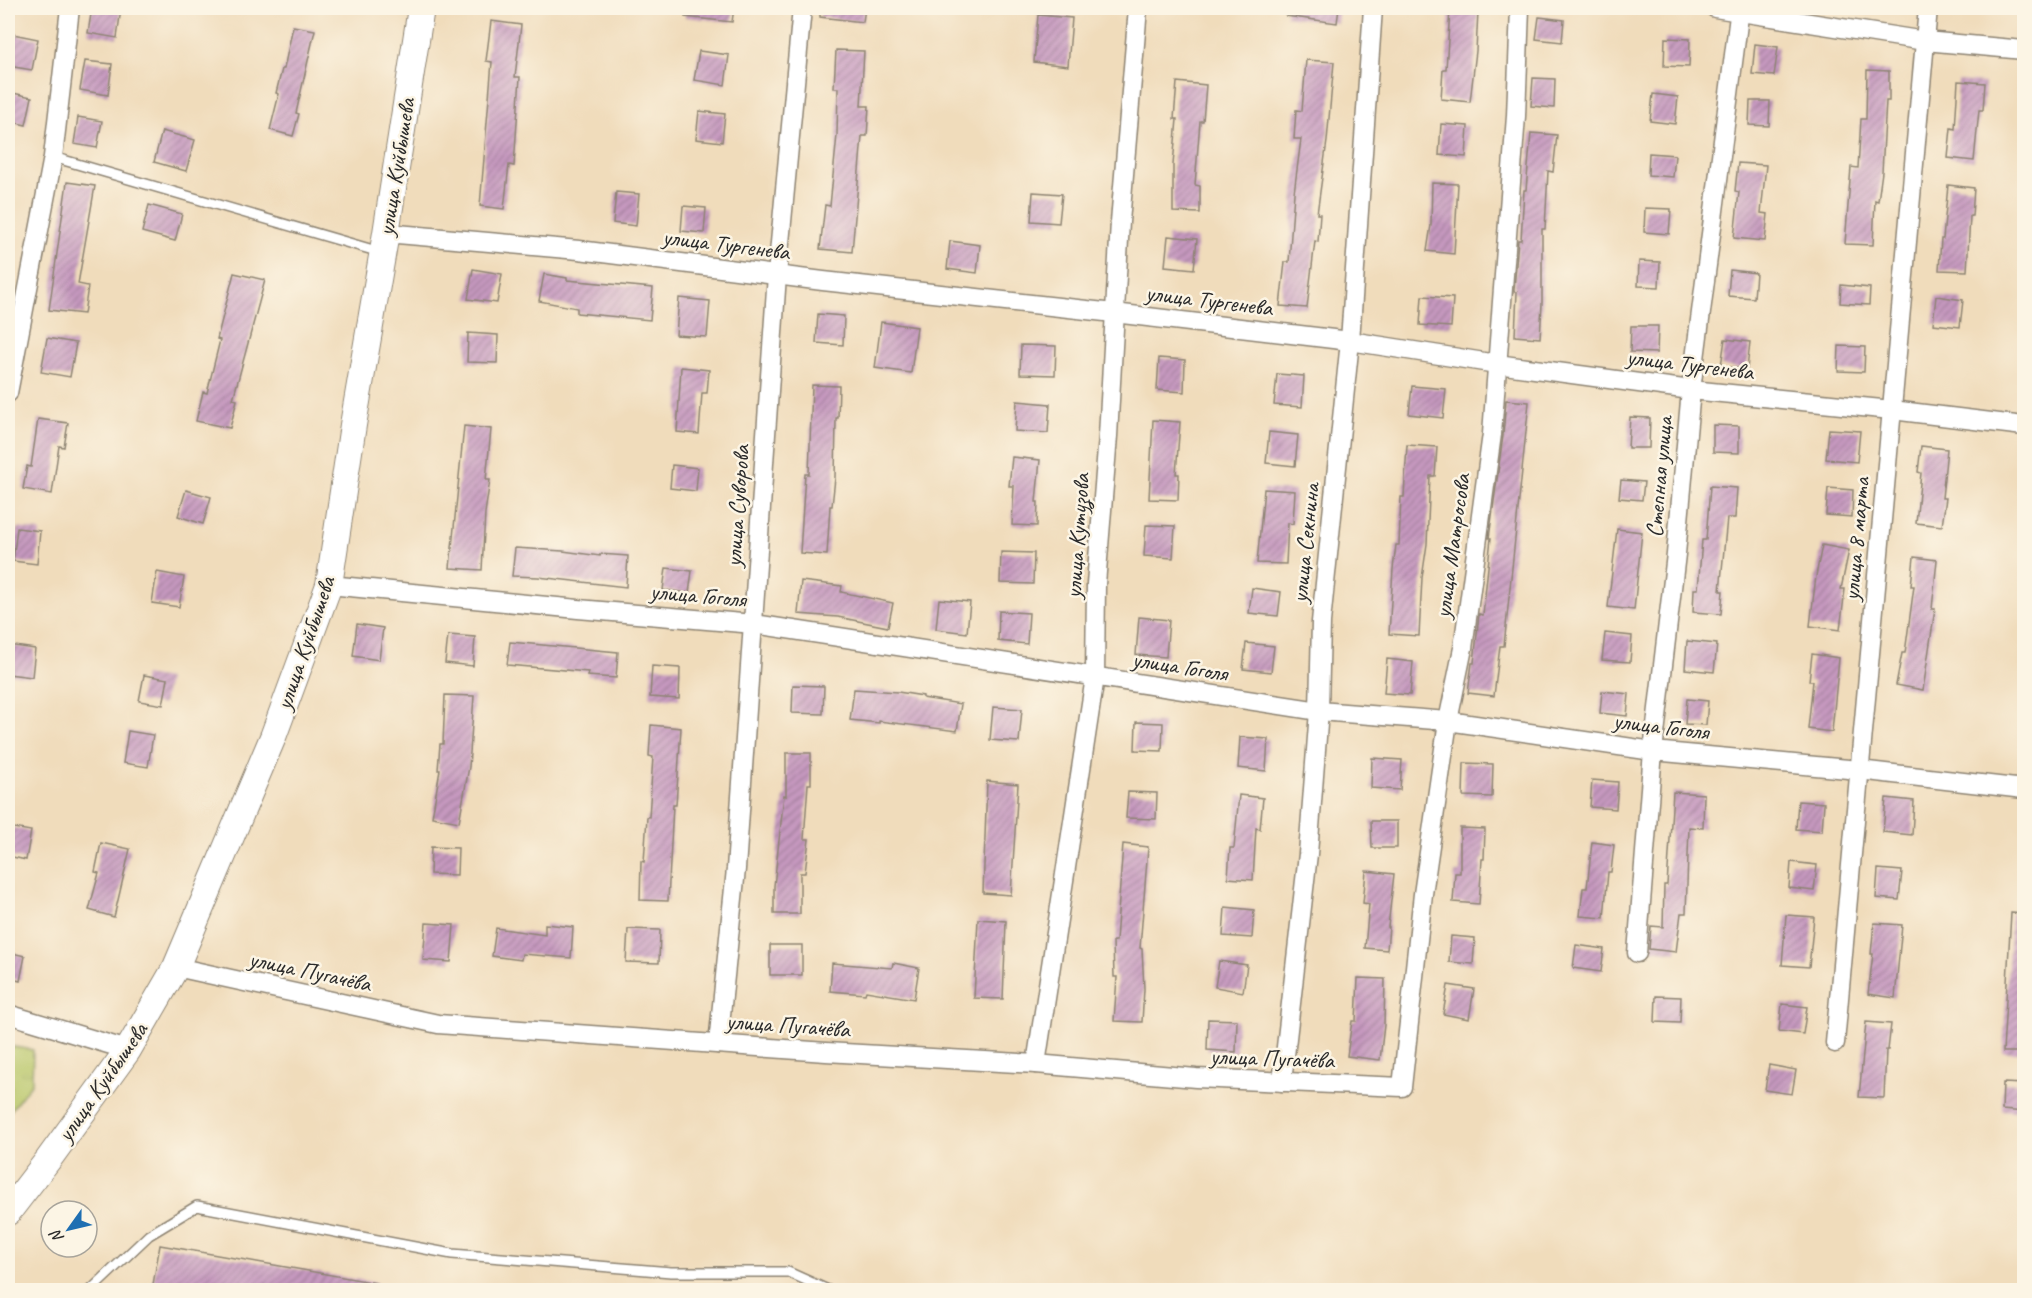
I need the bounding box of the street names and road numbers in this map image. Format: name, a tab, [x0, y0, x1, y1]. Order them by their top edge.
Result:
street label: улица Куйбышева	[370, 95, 422, 240]
street label: улица Тургенева	[659, 221, 793, 267]
street label: улица Тургенева	[1142, 277, 1276, 323]
street label: улица Тургенева	[1623, 341, 1757, 387]
street label: Степная улица	[1639, 413, 1679, 539]
street label: улица Суворова	[718, 442, 756, 570]
street label: улица Матросова	[1427, 470, 1477, 622]
street label: улица Кутузова	[1058, 471, 1097, 602]
street label: улица 8 марта	[1835, 475, 1876, 604]
street label: улица Секнина	[1284, 480, 1326, 606]
street label: улица Куйбышева	[268, 571, 342, 715]
street label: улица Гоголя	[647, 576, 749, 614]
street label: улица Гоголя	[1128, 643, 1231, 689]
street label: улица Гоголя	[1610, 705, 1712, 747]
street label: улица Пугачёва	[244, 943, 375, 999]
street label: улица Пугачёва	[723, 1006, 852, 1044]
street label: улица Куйбышева	[49, 1015, 155, 1149]
street label: улица Пугачёва	[1208, 1041, 1336, 1075]

